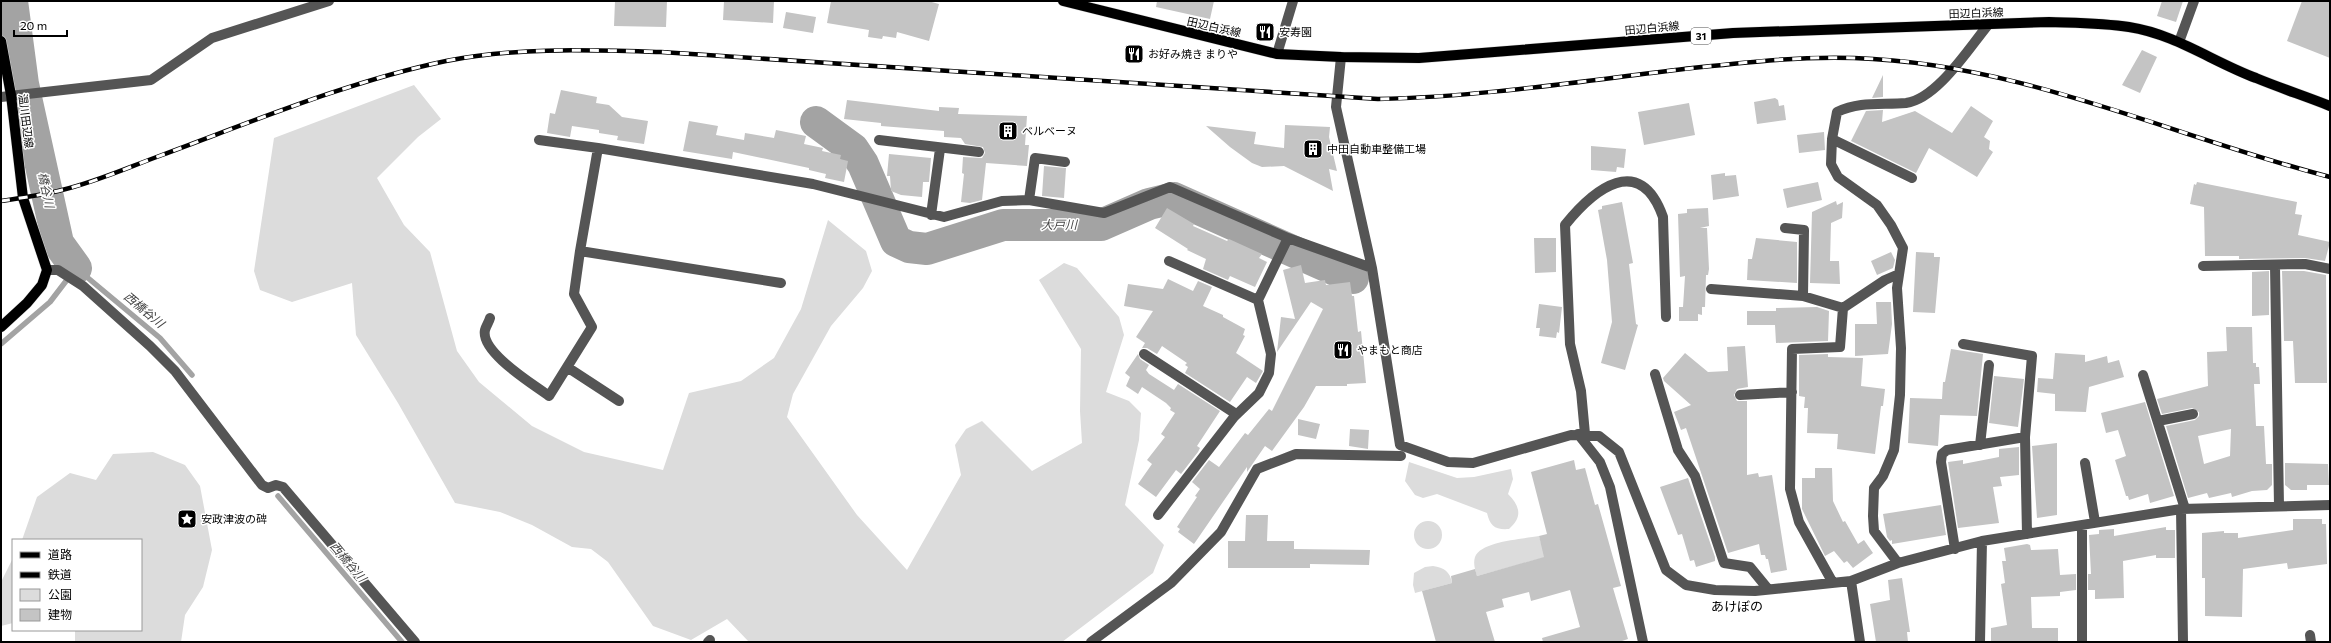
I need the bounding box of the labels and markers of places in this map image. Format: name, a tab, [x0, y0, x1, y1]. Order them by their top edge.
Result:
restaurant icon: 安寿園	[1254, 21, 1276, 43]
place label: 安寿園	[1279, 25, 1312, 38]
restaurant icon: お好み焼き まりや	[1123, 43, 1145, 65]
place label: お好み焼き まりや	[1148, 47, 1238, 60]
building icon: ベルベーヌ	[997, 120, 1019, 142]
place label: ベルベーヌ	[1022, 124, 1077, 137]
building icon: 中田自動車整備工場	[1302, 138, 1324, 160]
place label: 中田自動車整備工場	[1327, 142, 1426, 155]
restaurant icon: やまもと商店	[1332, 339, 1354, 361]
place label: やまもと商店	[1357, 343, 1423, 356]
place icon: 安政津波の碑	[176, 508, 198, 530]
place label: 安政津波の碑	[201, 512, 267, 525]

